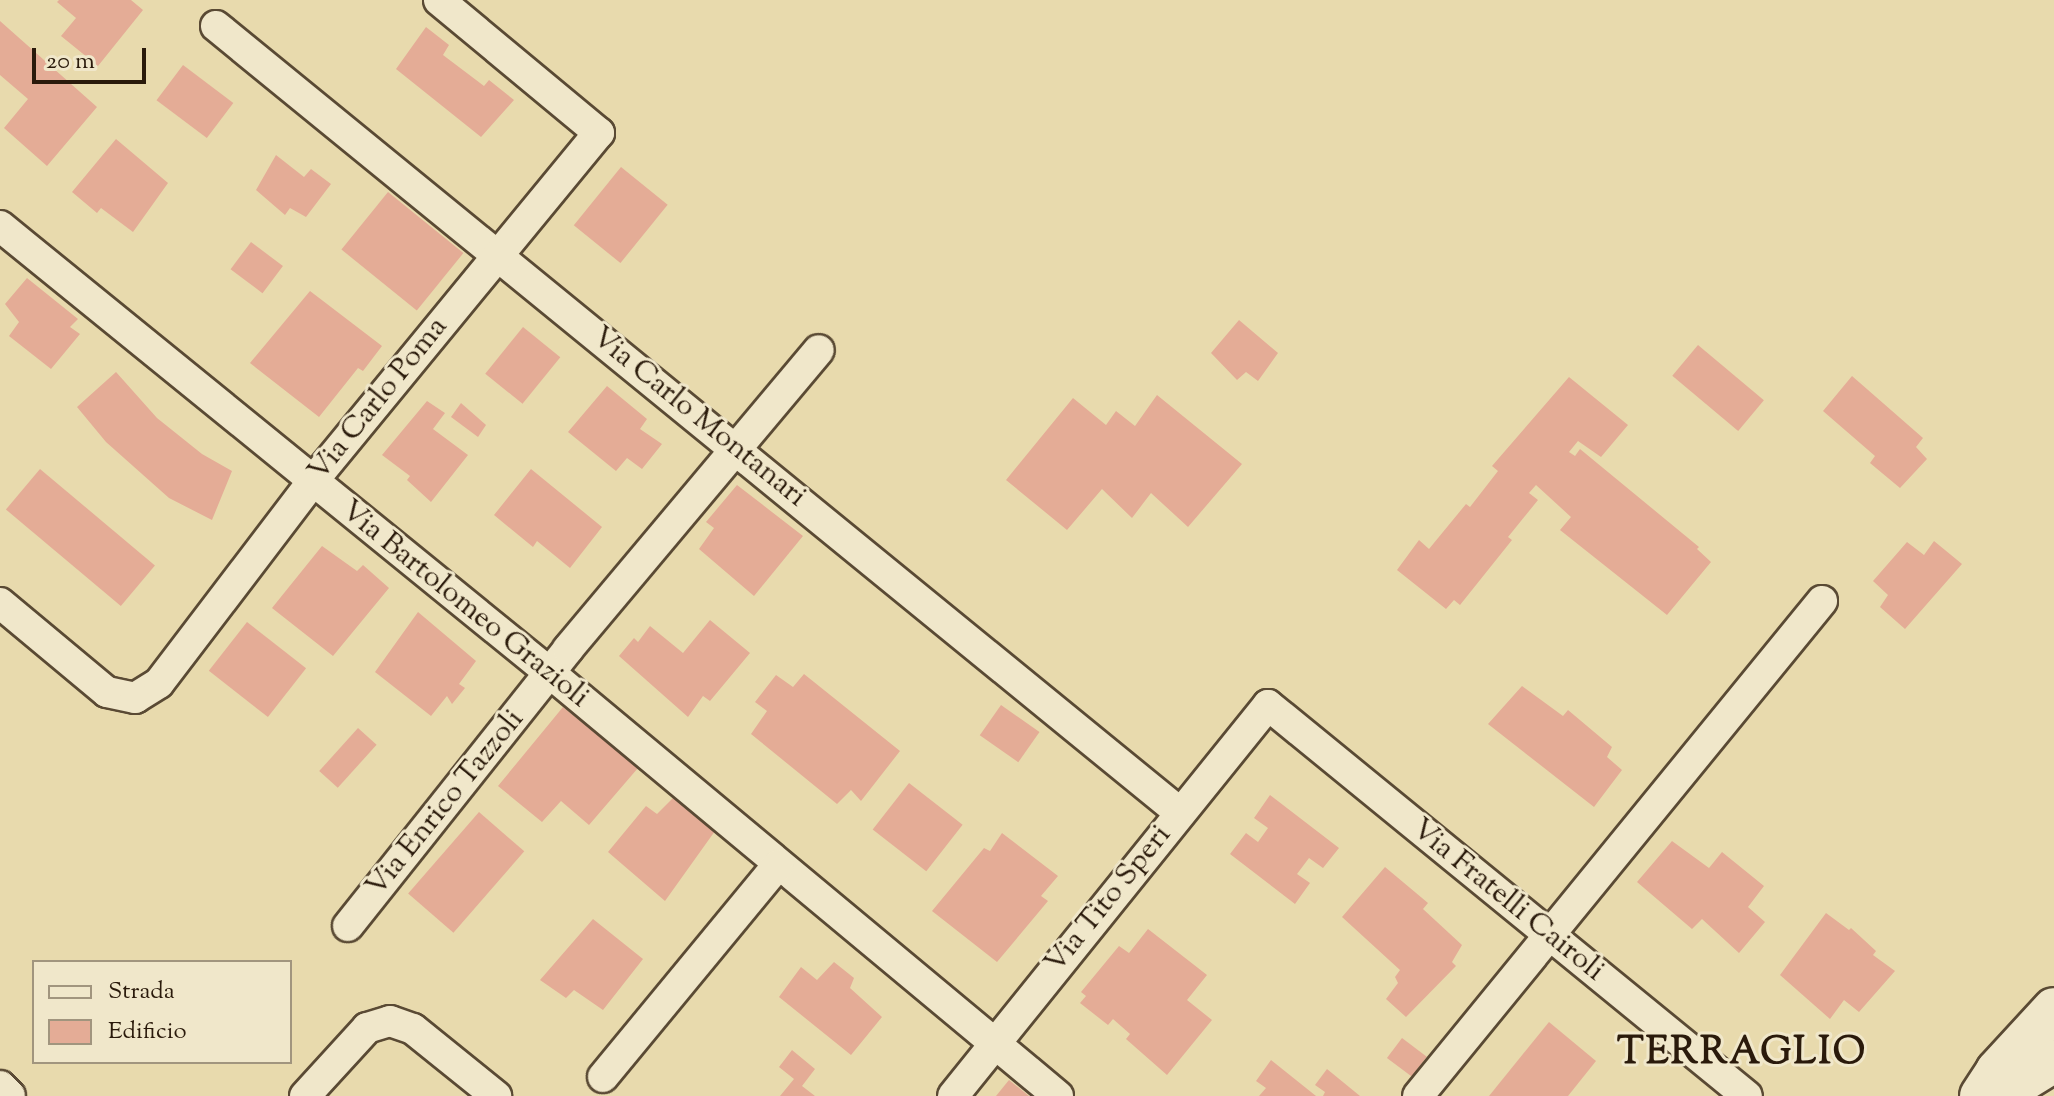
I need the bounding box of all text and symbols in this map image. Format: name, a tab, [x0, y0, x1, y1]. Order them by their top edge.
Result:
scale bar	[36, 32, 150, 82]
text: 20 m	[46, 45, 95, 79]
street label: Via Carlo Poma	[302, 311, 456, 489]
street label: Via Carlo Montanari	[583, 320, 813, 516]
street label: Via Bartolomeo Grazioli	[332, 494, 596, 716]
street label: Via Enrico Tazzoli	[359, 703, 533, 905]
street label: Via Fratelli Cairoli	[1403, 812, 1611, 990]
street label: Via Tito Speri	[1038, 819, 1180, 981]
legend	[32, 960, 292, 1064]
text: Strada	[108, 975, 175, 1009]
text: Edificio	[108, 1015, 187, 1049]
district label: TERRAGLIO	[1617, 1032, 1867, 1078]

